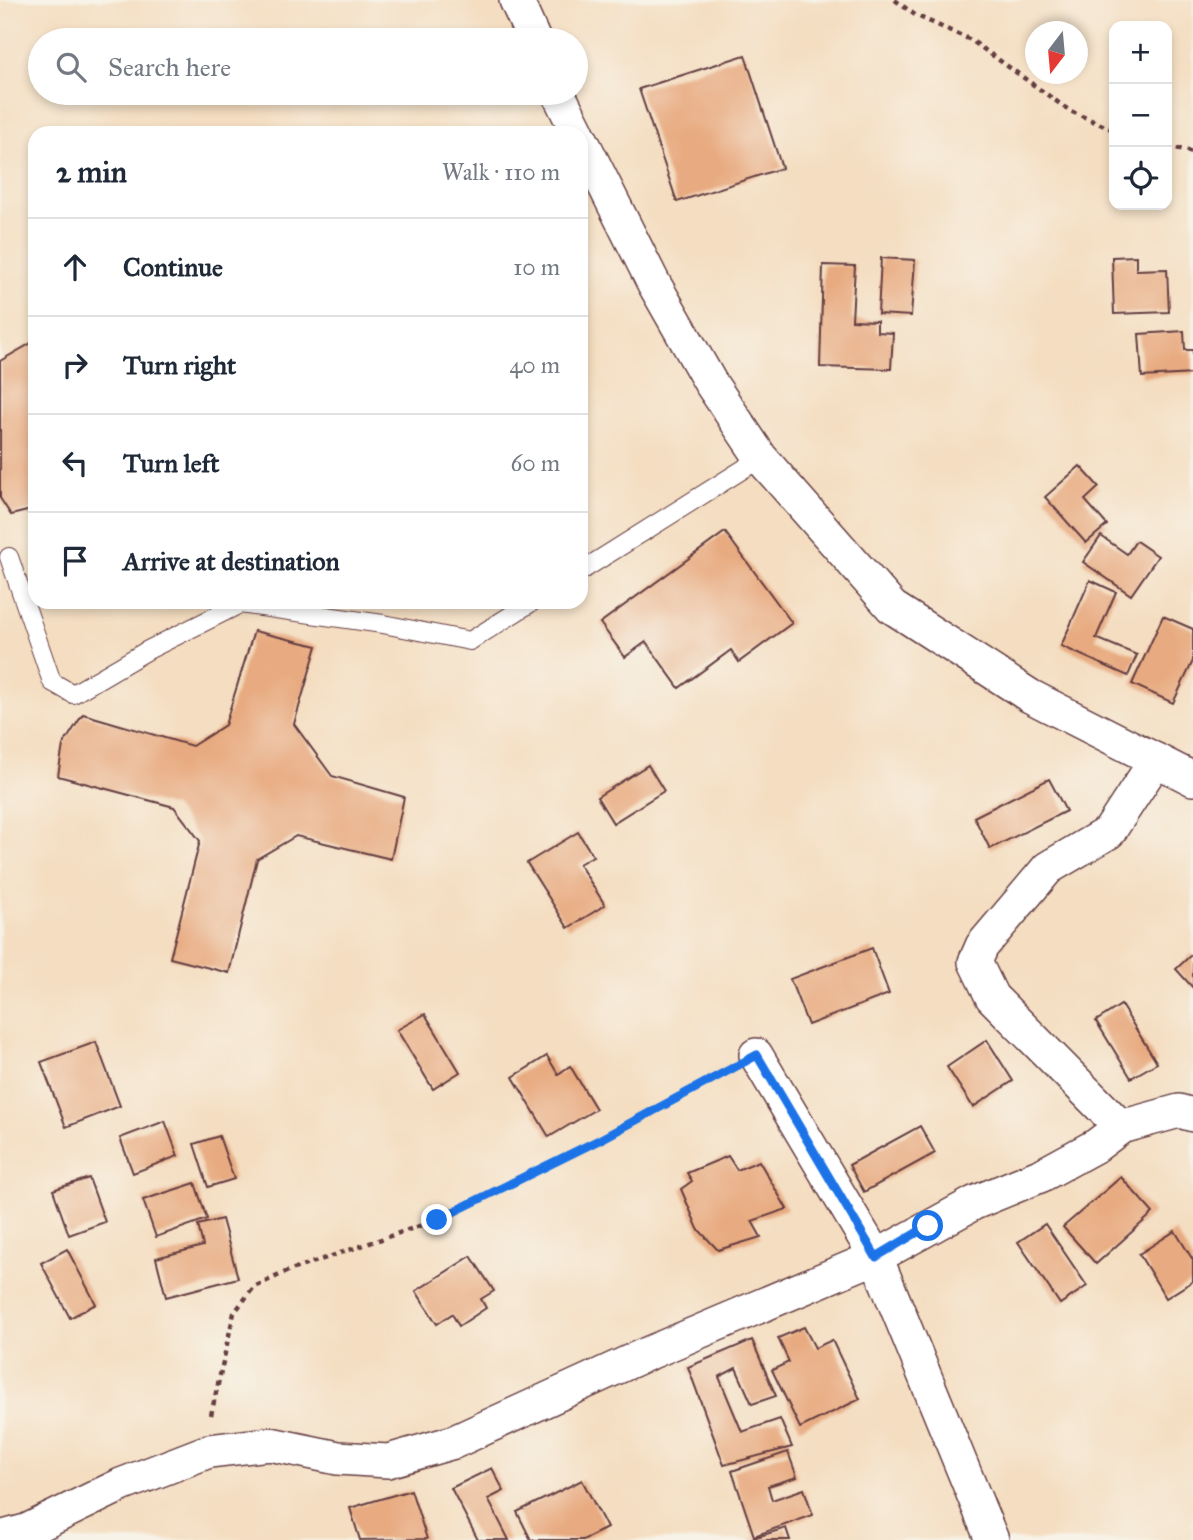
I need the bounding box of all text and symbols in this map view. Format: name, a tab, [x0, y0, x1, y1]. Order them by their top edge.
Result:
north arrow	[1025, 21, 1088, 84]
map controls	[1109, 21, 1172, 210]
button: +	[1109, 21, 1172, 84]
search box	[28, 28, 588, 105]
icon: search	[52, 48, 90, 86]
text: Search here	[108, 51, 231, 83]
button: −	[1109, 84, 1172, 147]
button: locate	[1109, 147, 1172, 210]
text: 2 min	[56, 154, 127, 190]
text: Walk · 110 m	[442, 158, 560, 186]
icon: ahead	[56, 248, 94, 286]
text: Continue	[123, 251, 223, 283]
text: 10 m	[513, 253, 560, 281]
icon: right	[56, 346, 94, 384]
text: Turn right	[123, 349, 236, 381]
text: 40 m	[510, 351, 560, 379]
icon: left	[56, 444, 94, 482]
text: Turn left	[123, 447, 219, 479]
text: 60 m	[511, 449, 560, 477]
icon: arrive	[56, 542, 94, 580]
text: Arrive at destination	[123, 545, 340, 577]
route end	[421, 1204, 452, 1235]
route start	[912, 1210, 943, 1241]

